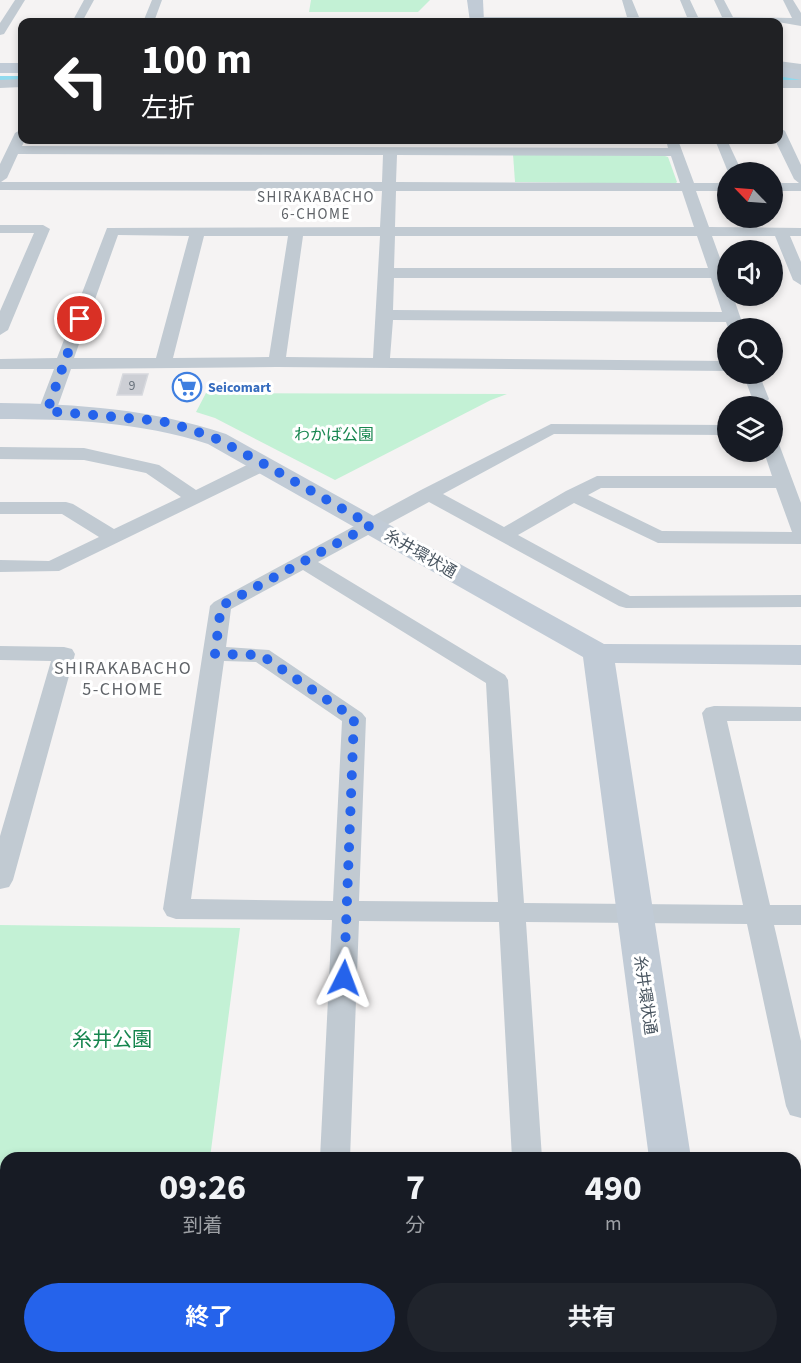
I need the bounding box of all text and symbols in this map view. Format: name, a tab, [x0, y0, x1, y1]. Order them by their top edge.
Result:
text: 100 m	[141, 30, 252, 90]
icon: left	[42, 42, 120, 120]
text: 左折	[141, 89, 195, 128]
north arrow	[717, 162, 783, 228]
map controls	[717, 162, 783, 462]
district label: SHIRAKABACHO 6-CHOME	[257, 187, 375, 225]
button: sound	[717, 240, 783, 306]
pin	[54, 293, 105, 344]
icon: arrive	[63, 302, 96, 335]
button: search	[717, 318, 783, 384]
supermarket icon: Seicomart	[171, 371, 203, 403]
house number: 9	[129, 376, 136, 396]
place label: Seicomart	[208, 378, 272, 398]
button: layers	[717, 396, 783, 462]
park label: わかば公園	[294, 424, 374, 446]
street label: 糸井環状通	[380, 524, 461, 583]
district label: SHIRAKABACHO 5-CHOME	[54, 656, 192, 702]
position arrow	[312, 946, 376, 1010]
street label: 糸井環状通	[629, 954, 661, 1036]
park label: 糸井公園	[72, 1026, 152, 1054]
text: 09:26	[159, 1162, 246, 1213]
text: 7	[406, 1162, 425, 1213]
text: 490	[585, 1163, 642, 1214]
text: m	[605, 1210, 622, 1238]
text: 到着	[183, 1212, 223, 1240]
text: 分	[405, 1212, 425, 1240]
button: 終了	[24, 1283, 395, 1352]
button: 共有	[407, 1283, 777, 1352]

